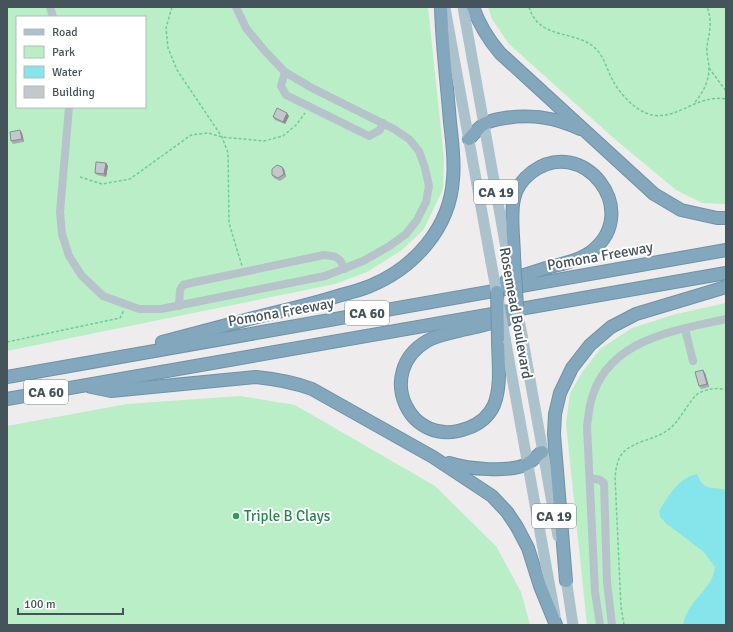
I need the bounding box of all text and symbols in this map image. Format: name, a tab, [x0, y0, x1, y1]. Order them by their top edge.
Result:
legend	[16, 16, 146, 108]
text: Road	[52, 25, 78, 40]
text: Park	[52, 45, 75, 60]
text: Water	[52, 65, 83, 80]
text: Building	[52, 85, 95, 100]
road number: CA 19	[474, 180, 518, 204]
street label: Pomona Freeway	[546, 238, 654, 274]
street label: Rosemead Boulevard	[496, 246, 536, 380]
street label: Pomona Freeway	[227, 294, 335, 330]
road number: CA 60	[345, 301, 389, 325]
road number: CA 60	[24, 380, 68, 404]
road number: CA 19	[532, 504, 576, 528]
place label: Triple B Clays	[244, 507, 331, 525]
marker: Triple B Clays	[231, 511, 241, 521]
scale bar	[18, 590, 123, 616]
text: 100 m	[24, 597, 56, 612]

